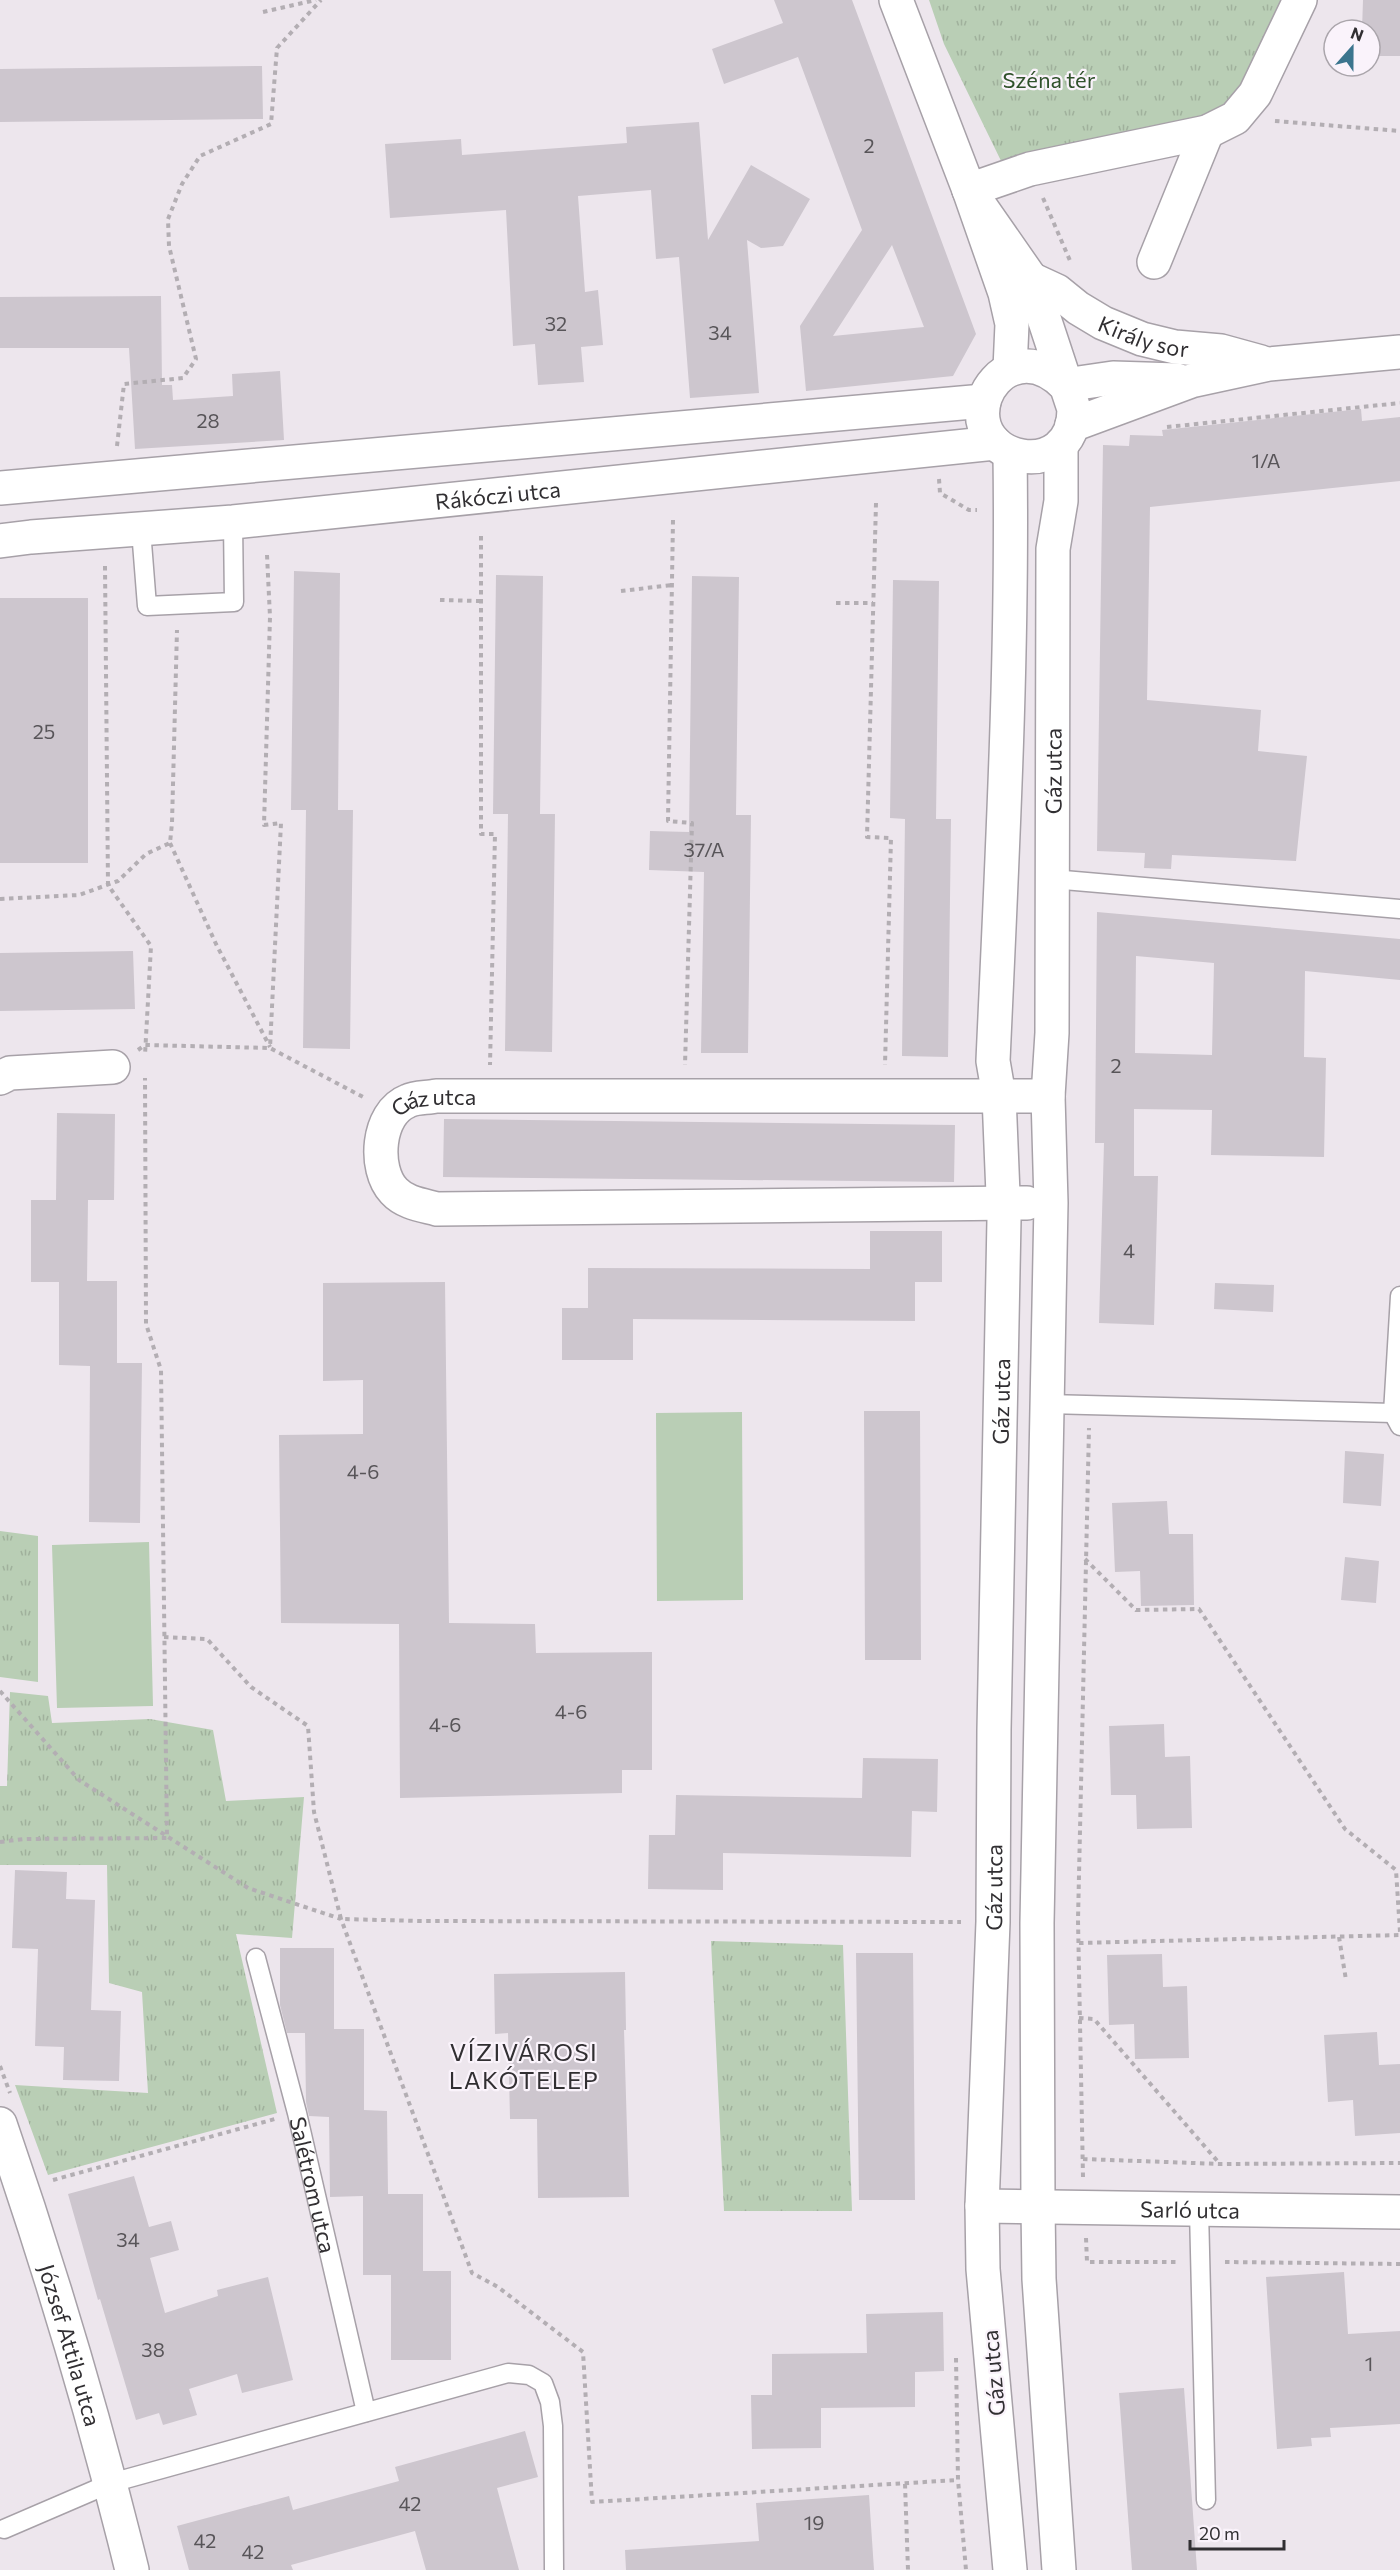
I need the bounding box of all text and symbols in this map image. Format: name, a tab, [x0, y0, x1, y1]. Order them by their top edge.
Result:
north arrow	[1322, 18, 1382, 78]
text: N	[1349, 23, 1367, 45]
park label: Széna tér	[1003, 66, 1096, 93]
house number: 2	[863, 133, 875, 157]
street label: Király sor	[1095, 309, 1190, 362]
house number: 32	[545, 311, 567, 335]
house number: 34	[708, 320, 732, 344]
house number: 28	[196, 408, 220, 432]
house number: 1/A	[1251, 448, 1281, 472]
street label: Rákóczi utca	[434, 475, 562, 514]
house number: 25	[33, 719, 55, 743]
street label: Gáz utca	[1039, 728, 1066, 814]
house number: 37/A	[684, 837, 725, 861]
house number: 2	[1110, 1053, 1122, 1077]
street label: Gáz utca	[385, 1083, 476, 1121]
house number: 4	[1123, 1238, 1135, 1262]
street label: Gáz utca	[986, 1358, 1015, 1445]
house number: 4-6	[347, 1459, 379, 1483]
house number: 4-6	[555, 1699, 587, 1723]
house number: 4-6	[429, 1712, 461, 1736]
street label: Gáz utca	[979, 1844, 1007, 1931]
district label: VÍZIVÁROSI LAKÓTELEP	[449, 2037, 599, 2094]
street label: Salétrom utca	[285, 2114, 342, 2256]
street label: Sarló utca	[1140, 2195, 1240, 2223]
house number: 34	[116, 2227, 140, 2251]
street label: József Attila utca	[34, 2261, 107, 2429]
street label: Gáz utca	[976, 2329, 1010, 2417]
house number: 38	[141, 2337, 165, 2361]
house number: 1	[1365, 2351, 1373, 2375]
house number: 42	[399, 2491, 421, 2515]
house number: 19	[804, 2510, 824, 2534]
scale bar	[1190, 2513, 1284, 2551]
text: 20 m	[1199, 2522, 1240, 2544]
house number: 42	[194, 2528, 216, 2552]
house number: 42	[242, 2539, 264, 2563]

